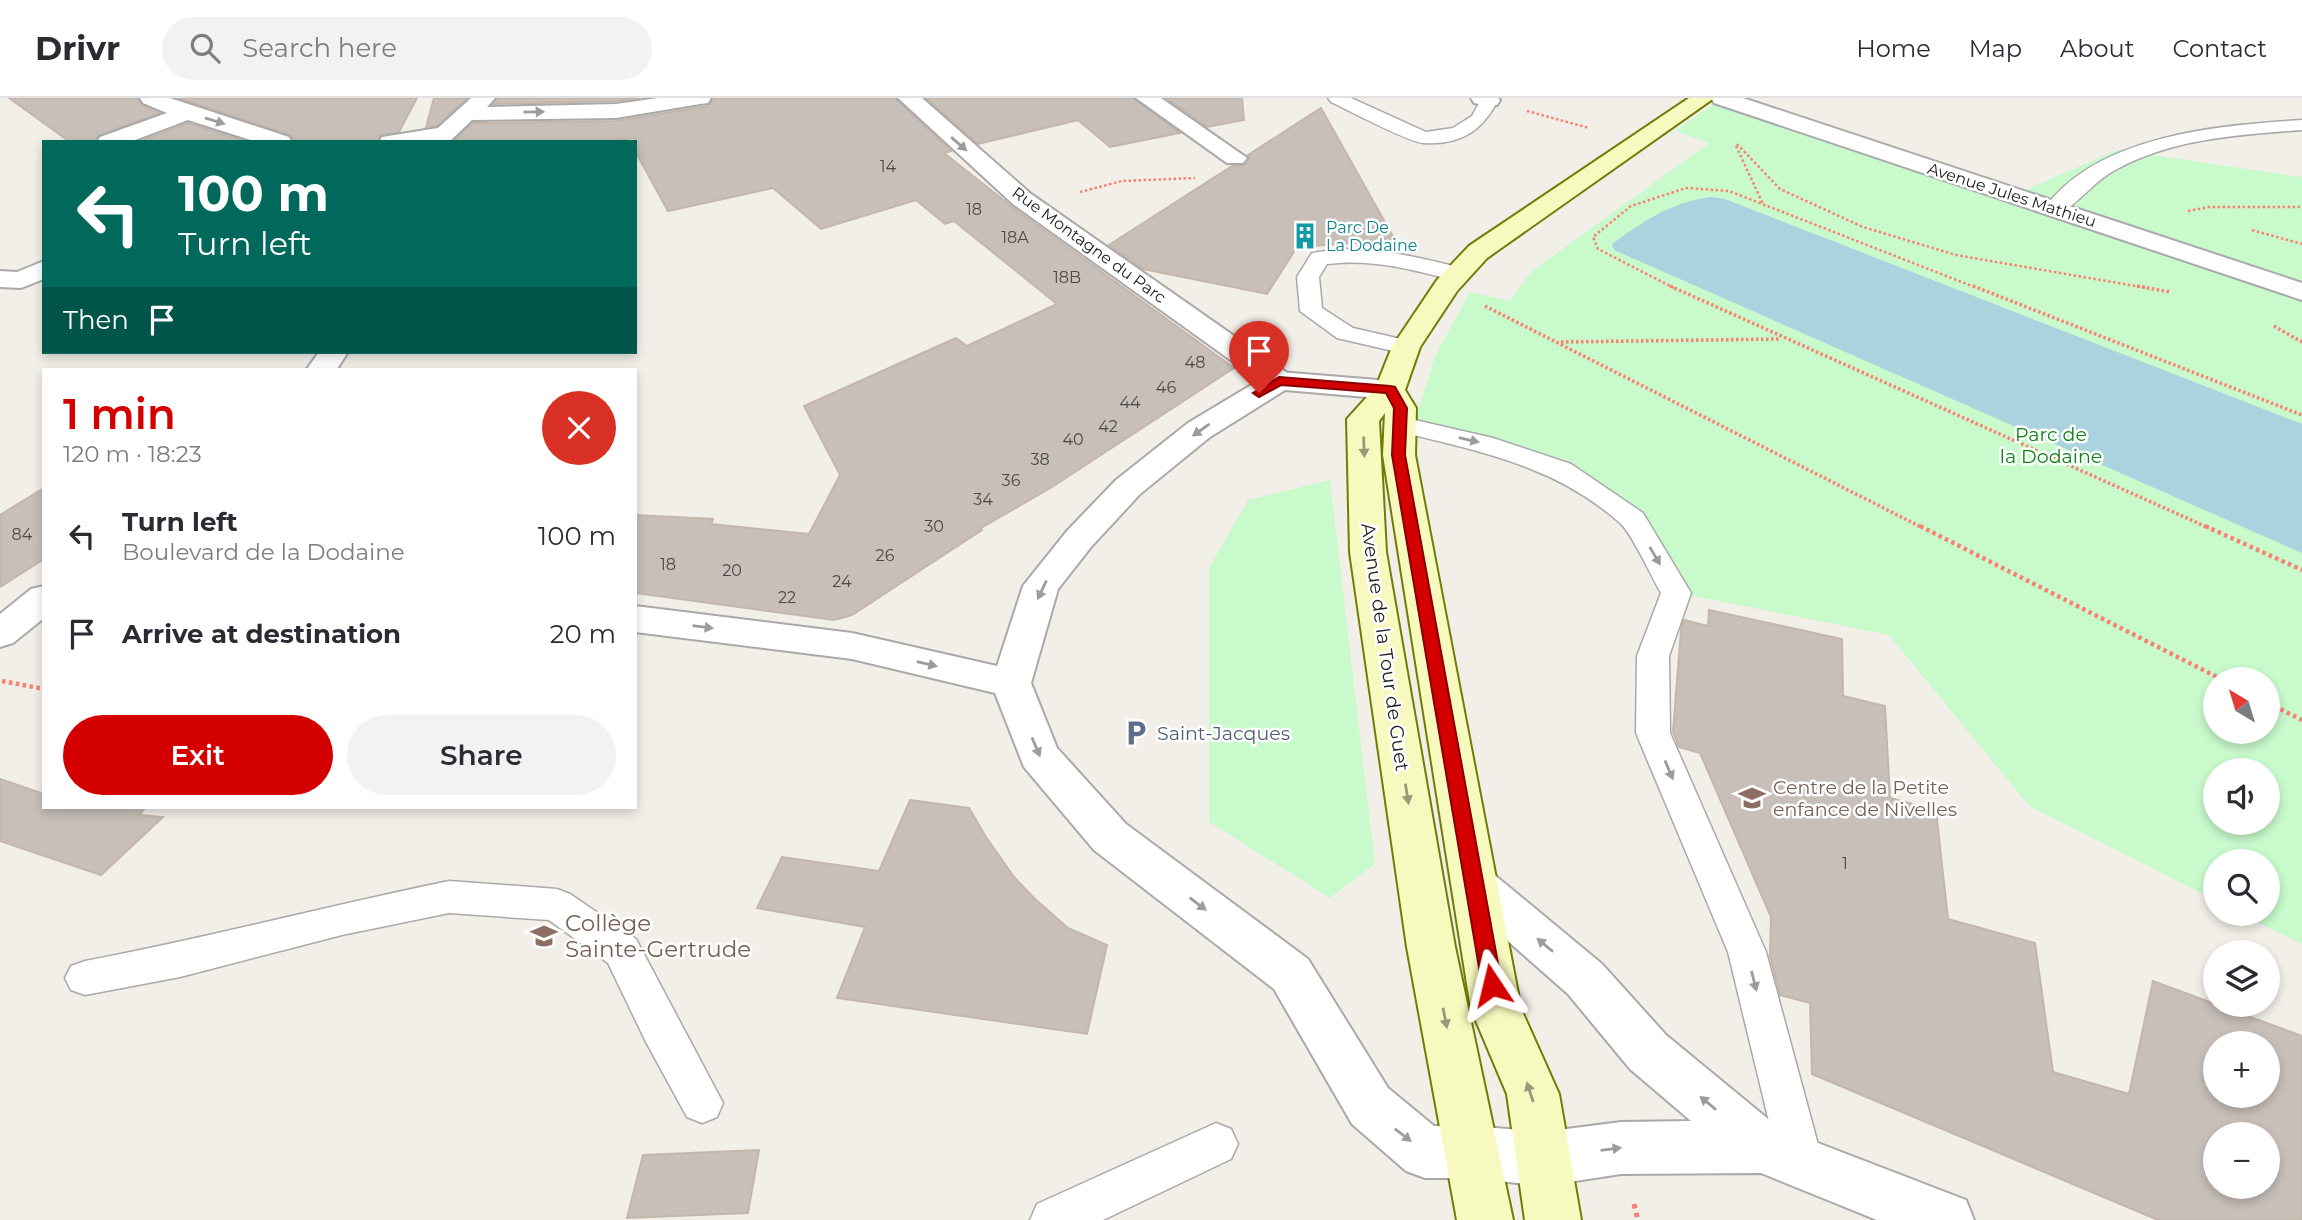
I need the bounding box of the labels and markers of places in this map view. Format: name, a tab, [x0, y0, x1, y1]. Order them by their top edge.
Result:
place label: Parc De La Dodaine	[1326, 218, 1417, 255]
building icon: Parc De La Dodaine	[1290, 221, 1320, 251]
pin	[1229, 321, 1289, 393]
parking icon: Saint-Jacques	[1121, 718, 1151, 748]
place label: Saint-Jacques	[1157, 722, 1290, 745]
place label: Centre de la Petite enfance de Nivelles	[1773, 776, 1957, 821]
school or university icon: Centre de la Petite enfance de Nivelles	[1737, 783, 1767, 813]
place label: Collège Sainte-Gertrude	[565, 909, 751, 963]
school or university icon: Collège Sainte-Gertrude	[529, 921, 559, 951]

